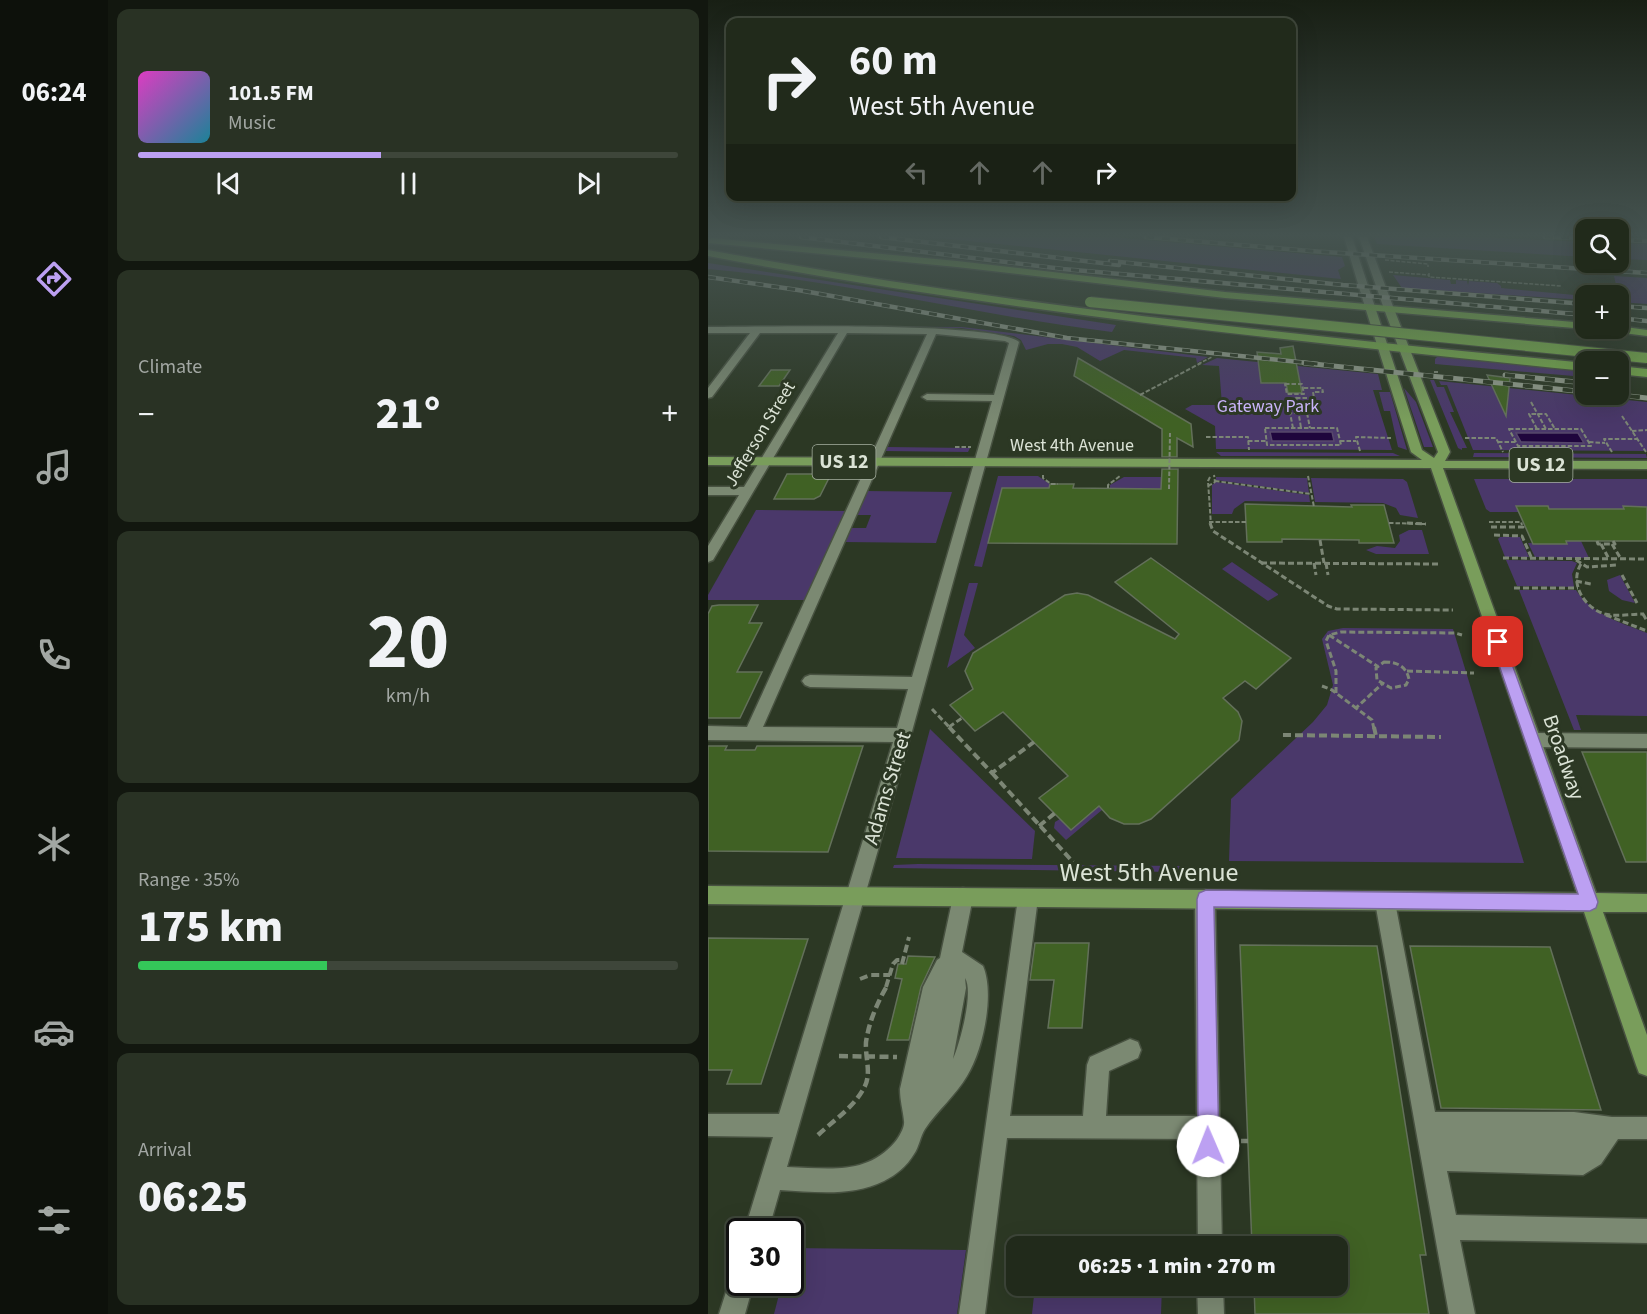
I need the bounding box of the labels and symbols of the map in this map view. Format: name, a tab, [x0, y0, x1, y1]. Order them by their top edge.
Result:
street label: Jefferson Street	[719, 377, 801, 491]
park label: Gateway Park	[1217, 394, 1319, 419]
street label: West 4th Avenue	[1010, 433, 1134, 458]
road number: US 12	[812, 445, 876, 479]
road number: US 12	[1510, 448, 1572, 482]
pin	[1472, 616, 1523, 667]
street label: Broadway	[1535, 710, 1593, 804]
street label: Adams Street	[856, 728, 918, 848]
street label: West 5th Avenue	[1060, 854, 1238, 891]
position arrow	[1176, 1114, 1240, 1178]
speed limit sign: 30	[726, 1218, 804, 1296]

